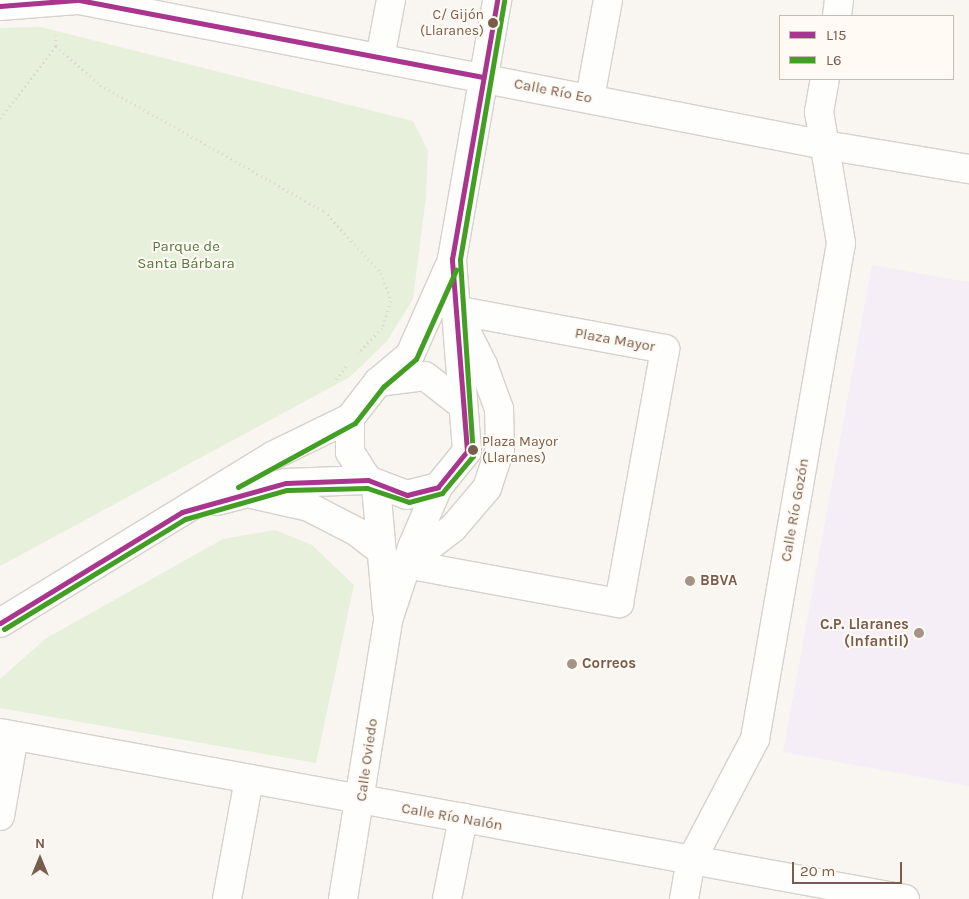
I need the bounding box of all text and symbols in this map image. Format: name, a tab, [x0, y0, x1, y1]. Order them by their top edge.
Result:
place label: C/ Gijón (Llaranes)	[420, 7, 484, 40]
legend	[779, 15, 954, 80]
marker: C/ Gijón (Llaranes)	[488, 18, 498, 28]
text: L15	[826, 26, 846, 44]
text: L6	[826, 51, 842, 69]
street label: Calle Río Eo	[512, 75, 594, 107]
park label: Parque de Santa Bárbara	[137, 237, 235, 272]
street label: Plaza Mayor	[573, 324, 657, 356]
place label: Plaza Mayor (Llaranes)	[482, 434, 558, 467]
marker: Plaza Mayor (Llaranes)	[468, 445, 478, 455]
street label: Calle Río Gozón	[777, 457, 813, 563]
place label: BBVA	[700, 572, 737, 590]
marker: BBVA	[684, 575, 696, 587]
place label: C.P. Llaranes (Infantil)	[820, 615, 909, 650]
marker: C.P. Llaranes (Infantil)	[913, 627, 925, 639]
place label: Correos	[582, 655, 636, 673]
marker: Correos	[566, 658, 578, 670]
street label: Calle Oviedo	[352, 717, 382, 803]
street label: Calle Río Nalón	[400, 799, 504, 835]
north arrow	[15, 834, 65, 884]
text: N	[35, 835, 45, 852]
scale bar	[794, 852, 904, 884]
text: 20 m	[800, 862, 835, 880]

